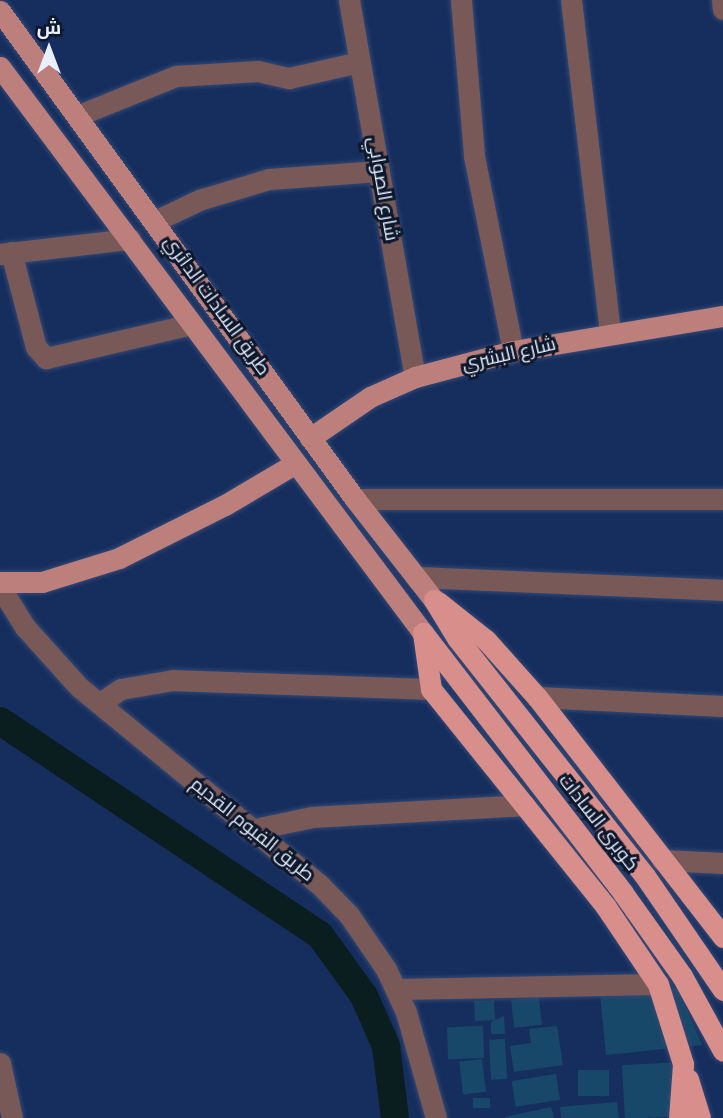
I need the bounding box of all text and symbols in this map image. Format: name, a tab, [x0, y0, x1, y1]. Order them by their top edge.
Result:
north arrow	[14, 14, 84, 84]
text: ش	[37, 16, 61, 40]
street label: شارع الصوابي	[362, 135, 402, 243]
street label: طريق السادات الدائري	[158, 232, 274, 380]
street label: شارع البشري	[460, 333, 558, 377]
street label: كوبرى السادات	[553, 770, 643, 876]
street label: طريق الفيوم القديم	[185, 773, 319, 887]

